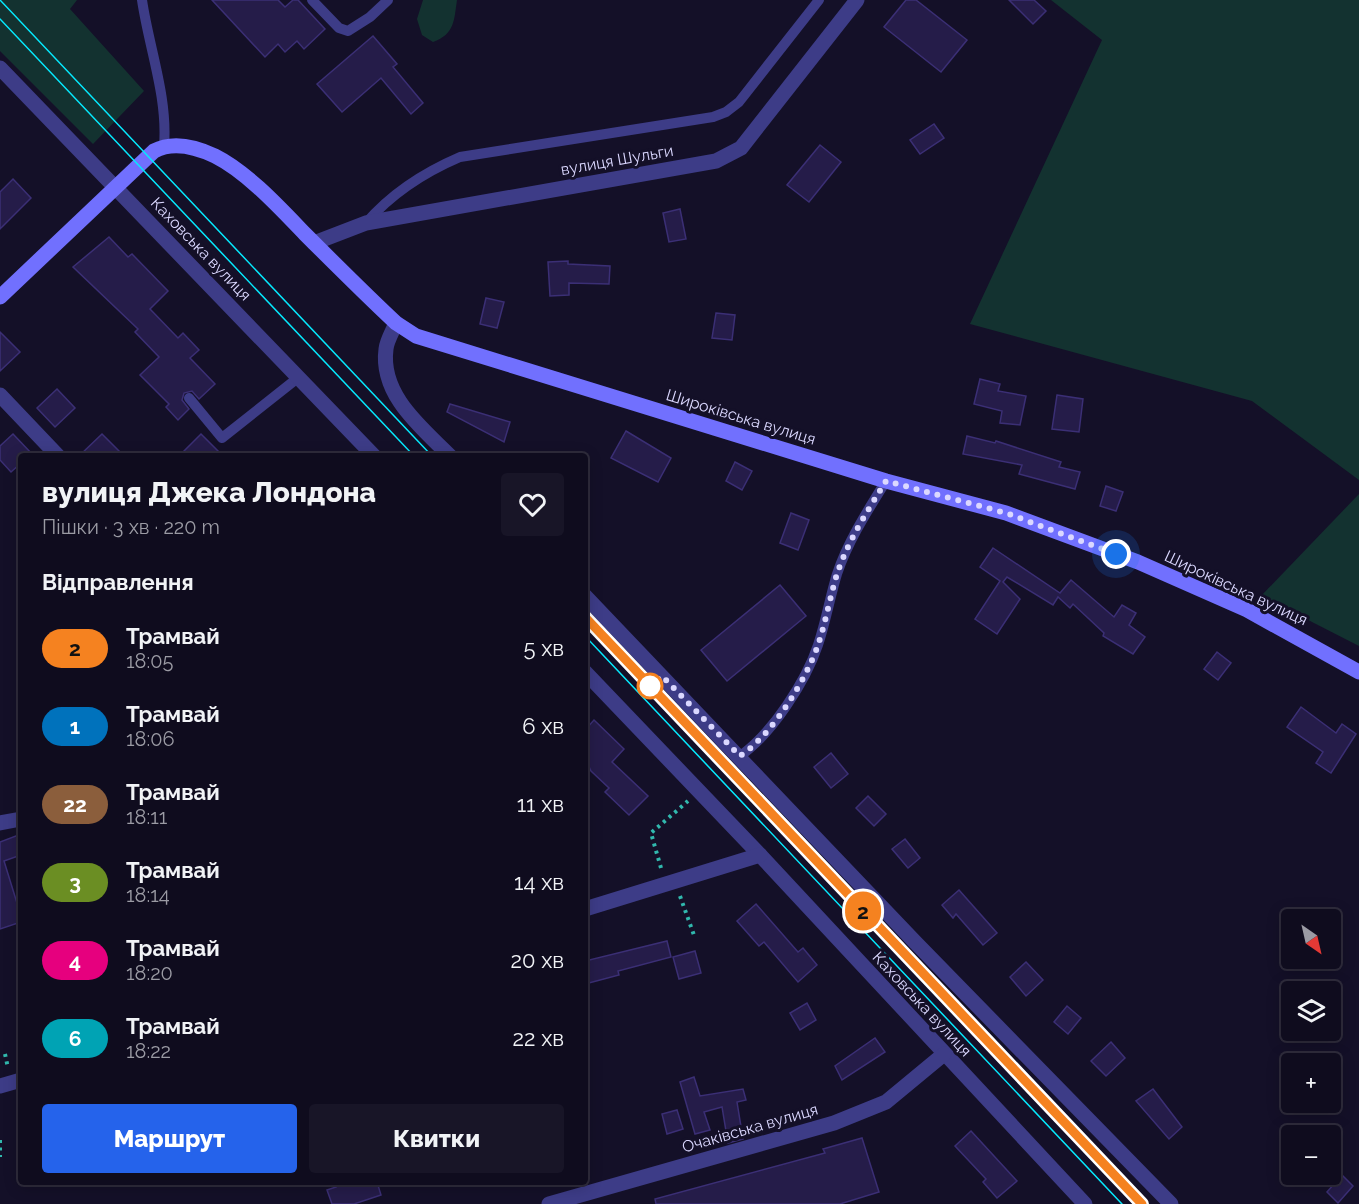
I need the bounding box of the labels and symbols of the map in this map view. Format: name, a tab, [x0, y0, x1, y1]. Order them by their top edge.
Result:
street label: вулиця Шульги	[559, 141, 675, 179]
street label: Каховська вулиця	[147, 193, 255, 305]
street label: Широківська вулиця	[664, 385, 818, 449]
your location	[1101, 539, 1131, 569]
street label: Широківська вулиця	[1161, 547, 1311, 629]
unlabelled marker	[637, 673, 663, 699]
line badge: 2	[844, 892, 882, 930]
north arrow	[1281, 909, 1341, 969]
street label: Каховська вулиця	[869, 948, 975, 1060]
street label: Очаківська вулиця	[680, 1100, 820, 1156]

